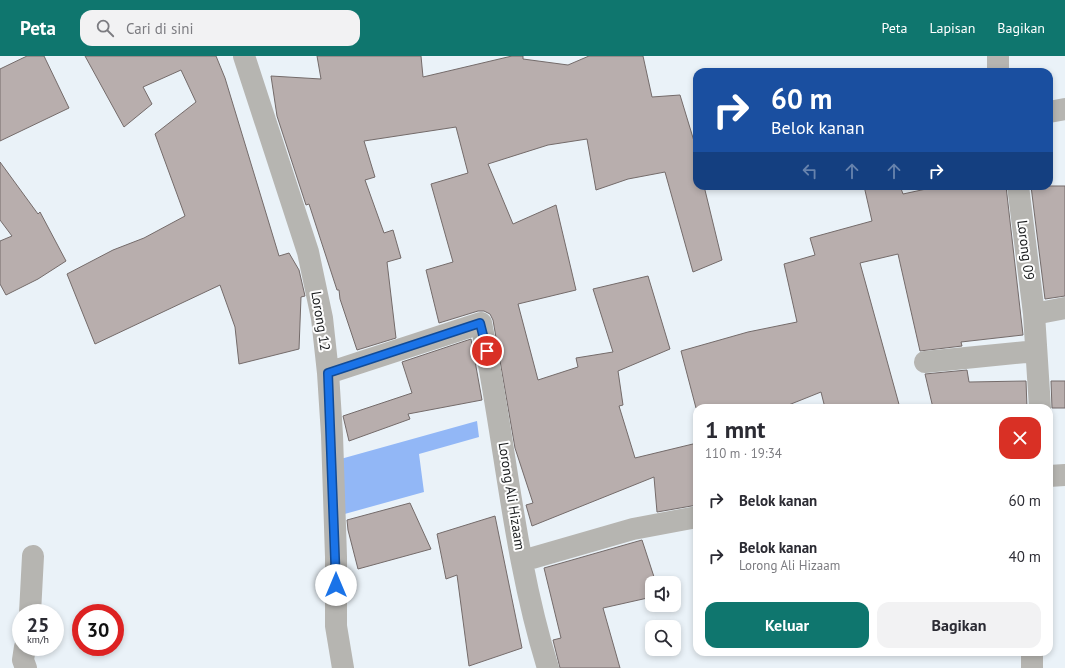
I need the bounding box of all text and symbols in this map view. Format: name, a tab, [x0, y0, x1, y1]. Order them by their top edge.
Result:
search box	[80, 10, 360, 46]
text: Peta	[20, 16, 56, 40]
icon: search	[94, 17, 116, 39]
text: Cari di sini	[126, 19, 193, 38]
text: Peta	[881, 19, 908, 37]
text: Lapisan	[930, 19, 975, 37]
text: Bagikan	[997, 19, 1045, 37]
text: 60 m	[771, 80, 832, 117]
icon: right	[705, 84, 757, 136]
text: Belok kanan	[771, 116, 865, 139]
icon: left	[799, 160, 821, 182]
icon: ahead	[841, 160, 863, 182]
icon: ahead	[883, 160, 905, 182]
icon: right	[925, 160, 947, 182]
street label: Lorong 09	[1013, 219, 1039, 281]
street label: Lorong 12	[307, 290, 335, 352]
pin	[470, 334, 504, 368]
icon: arrive	[476, 340, 498, 362]
text: 1 mnt	[705, 414, 765, 445]
button: close	[999, 417, 1041, 459]
street label: Lorong Ali Hizaam	[495, 441, 529, 551]
text: 110 m · 19:34	[705, 445, 782, 462]
icon: right	[705, 489, 727, 511]
text: Belok kanan	[739, 491, 817, 510]
text: 60 m	[1008, 491, 1041, 510]
text: Belok kanan	[739, 538, 817, 557]
icon: right	[705, 545, 727, 567]
text: 40 m	[1008, 547, 1041, 566]
text: Lorong Ali Hizaam	[739, 557, 840, 574]
position arrow	[315, 564, 357, 606]
map controls	[645, 576, 681, 656]
button: sound	[645, 576, 681, 612]
button: Keluar	[705, 602, 869, 648]
button: Bagikan	[877, 602, 1041, 648]
speed limit sign: 30	[72, 604, 124, 656]
text: 25	[27, 612, 49, 638]
button: search	[645, 620, 681, 656]
text: km/h	[27, 633, 49, 646]

